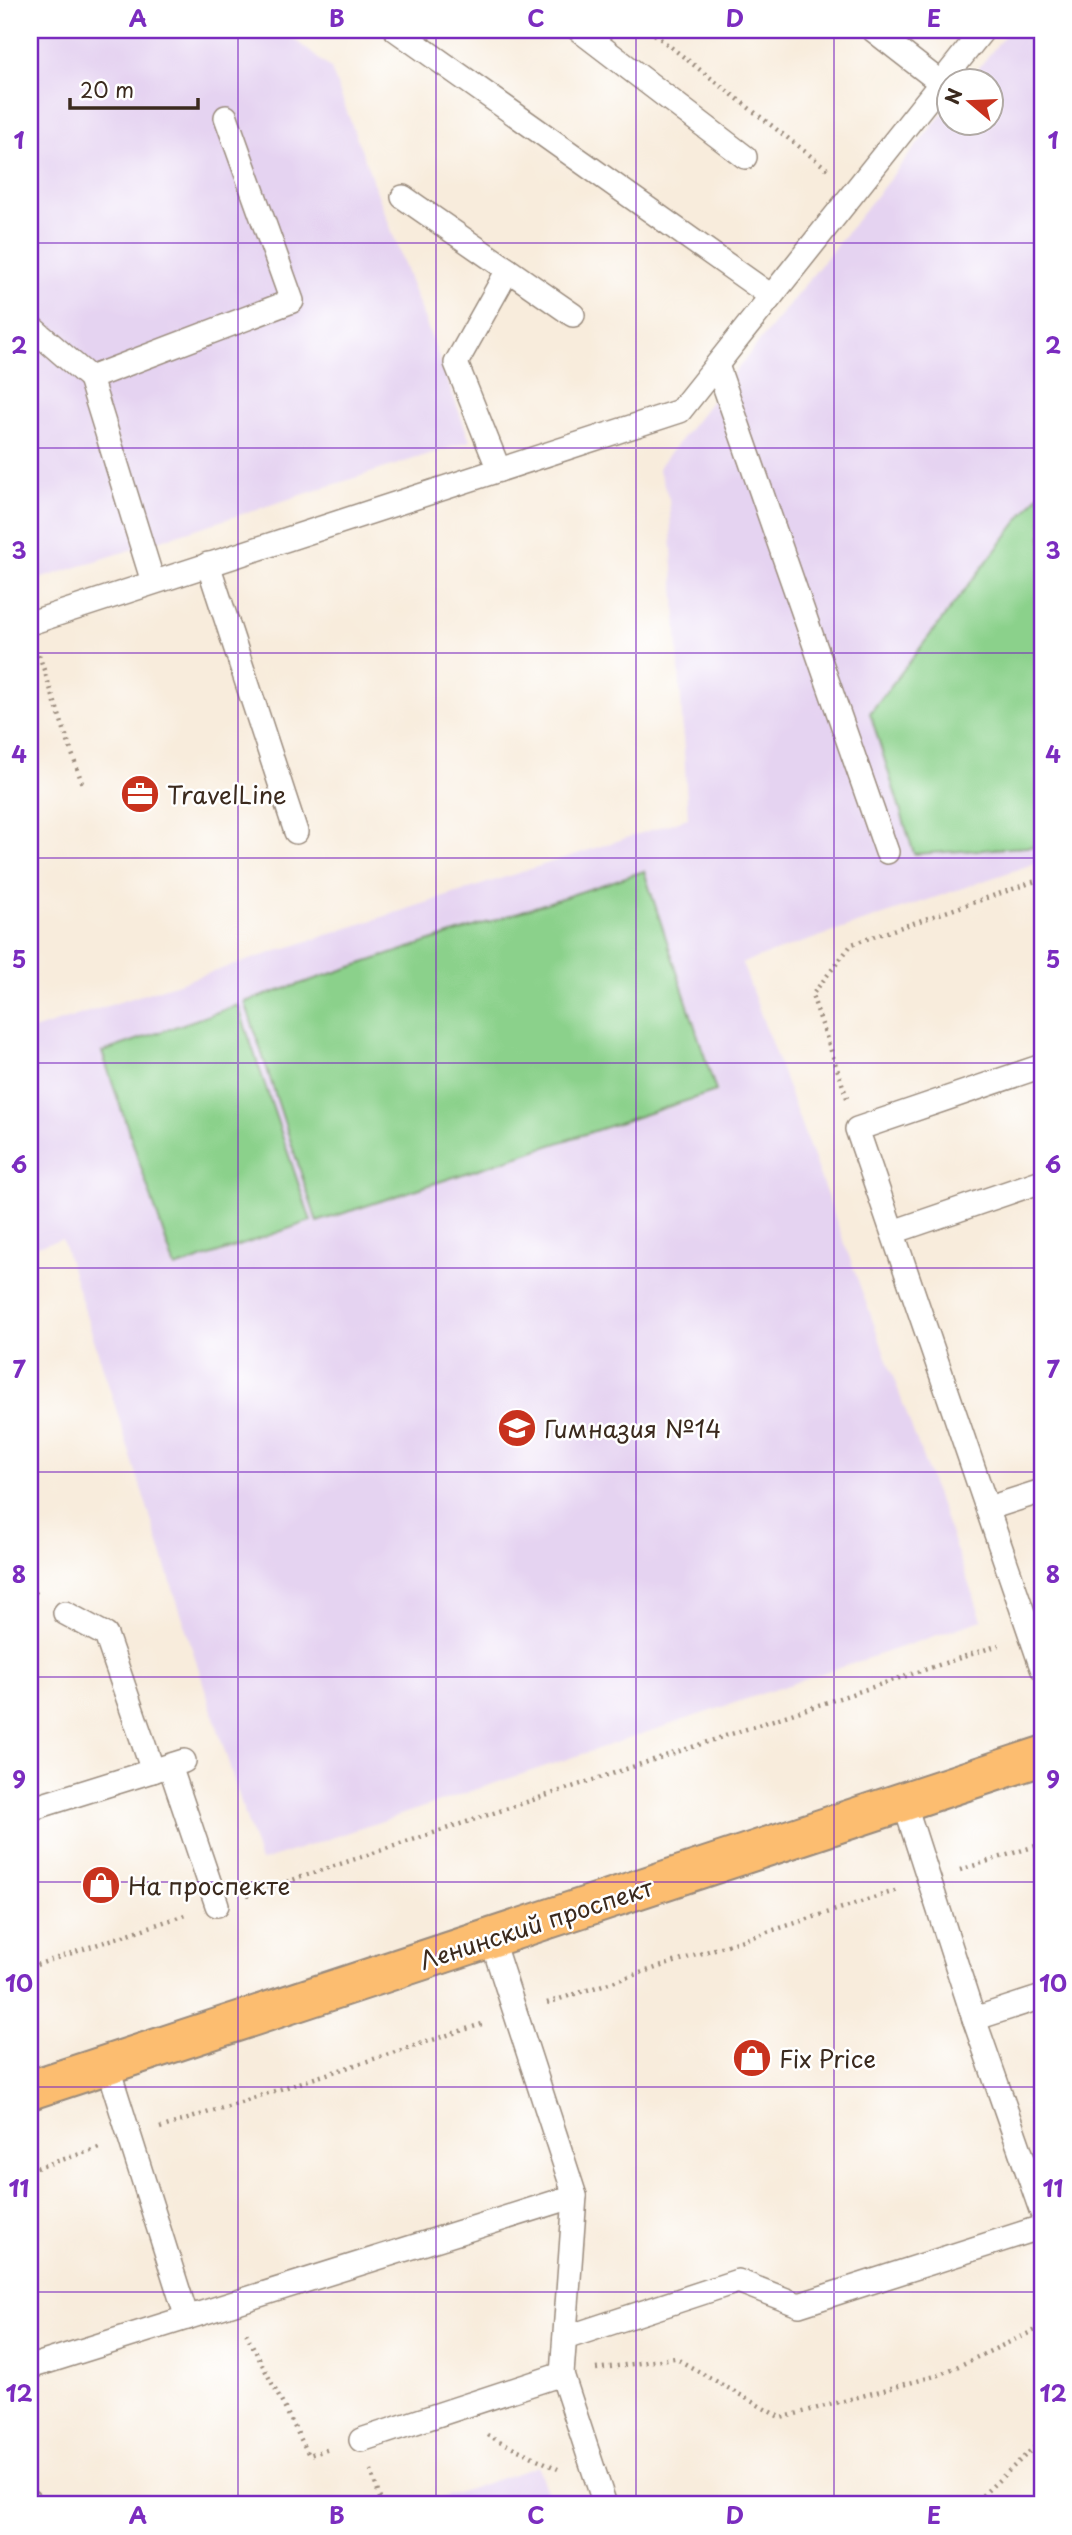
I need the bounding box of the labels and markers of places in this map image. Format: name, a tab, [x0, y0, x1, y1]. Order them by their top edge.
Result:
office icon: TravelLine	[119, 773, 161, 815]
place label: TravelLine	[167, 776, 287, 812]
school or university icon: Гимназия №14	[496, 1407, 538, 1449]
place label: Гимназия №14	[544, 1410, 721, 1446]
shop icon: На проспекте	[80, 1864, 122, 1906]
place label: На проспекте	[128, 1867, 290, 1903]
shop icon: Fix Price	[731, 2037, 773, 2079]
place label: Fix Price	[779, 2040, 876, 2076]

